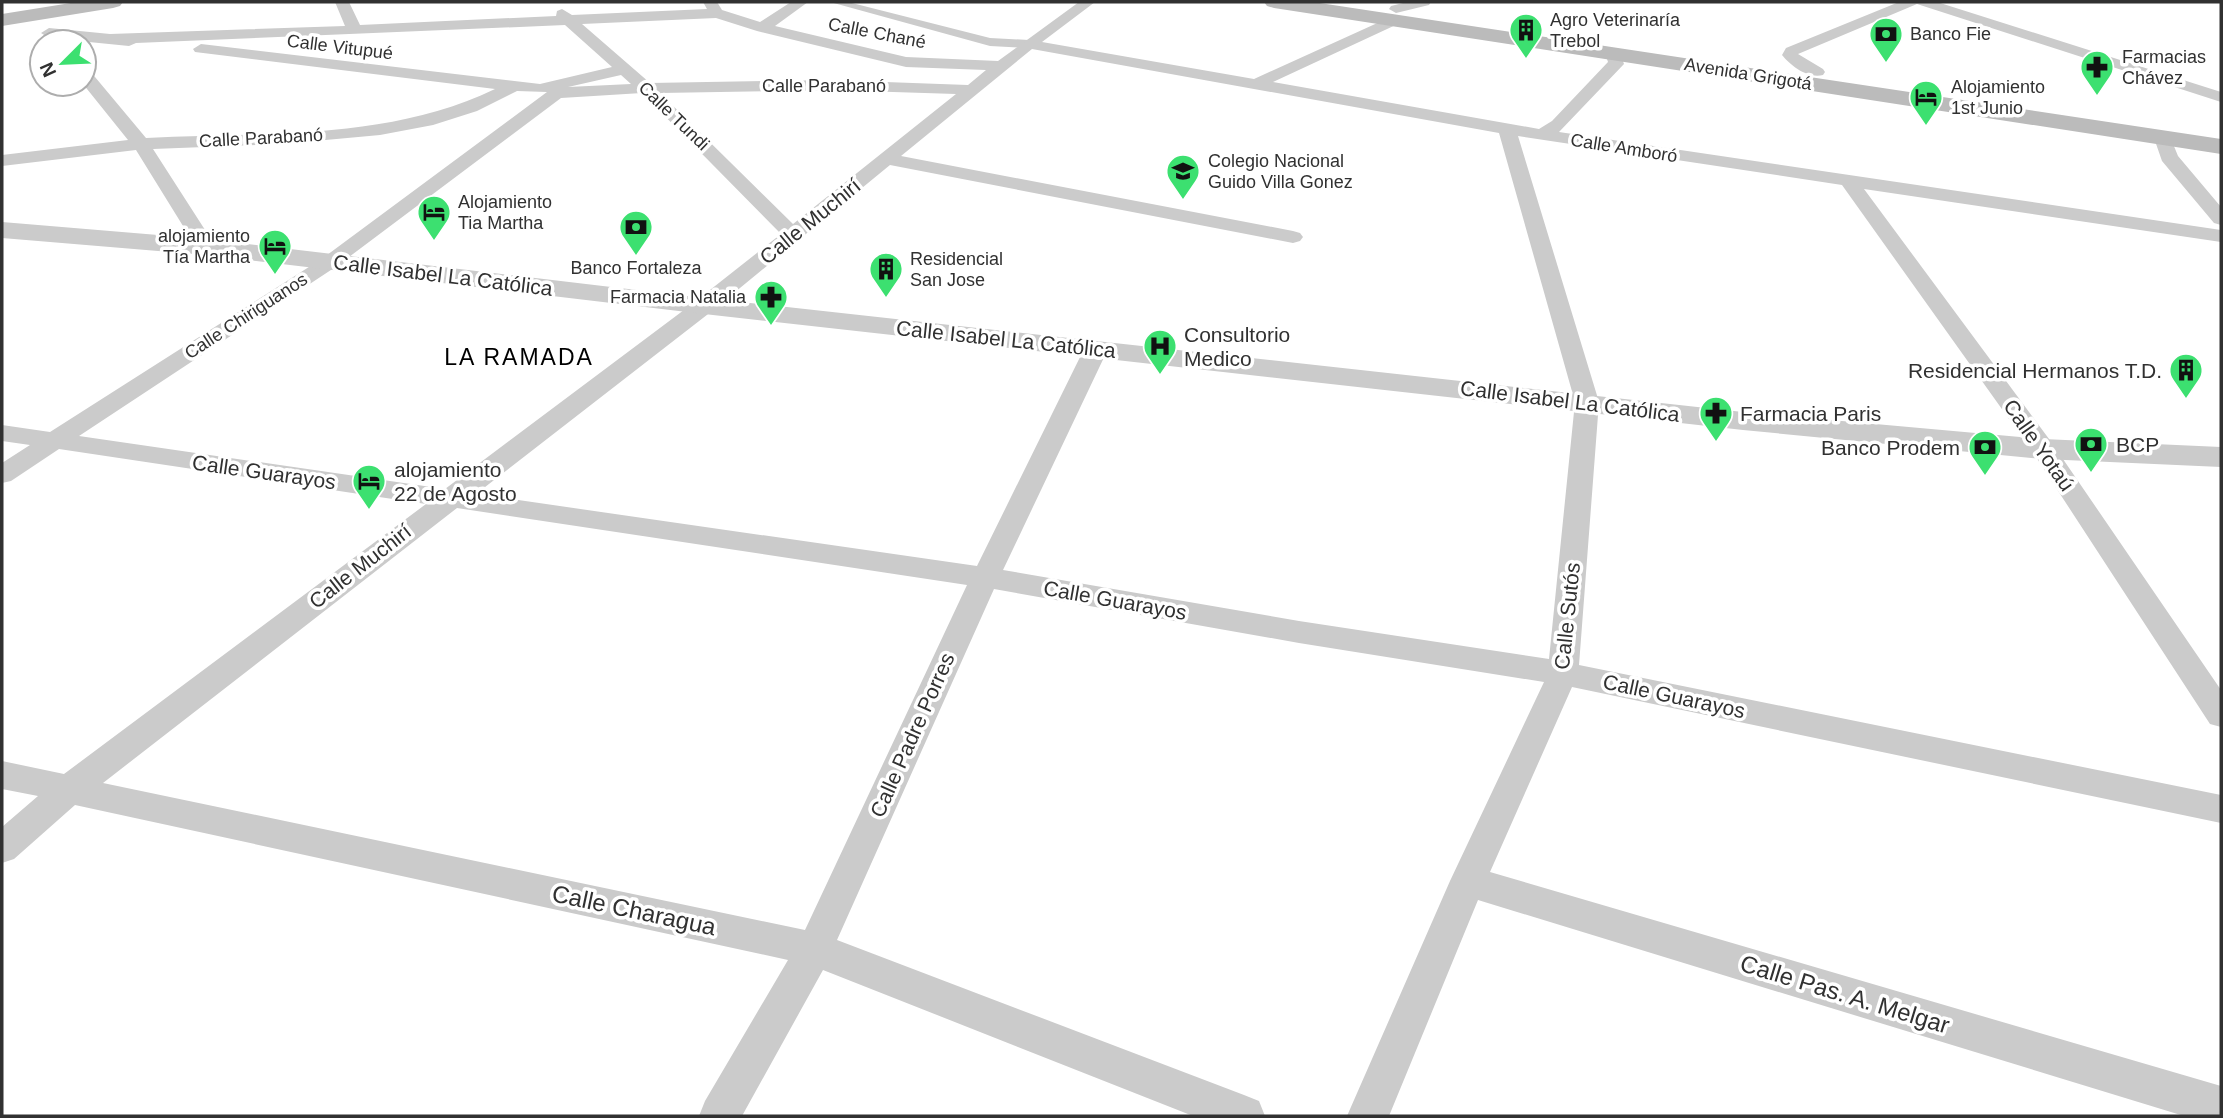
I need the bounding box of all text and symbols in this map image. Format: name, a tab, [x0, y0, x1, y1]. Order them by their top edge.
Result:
place label: Agro Veterinaría Trebol	[1550, 10, 1681, 51]
building icon: Agro Veterinaría Trebol	[1507, 11, 1545, 60]
street label: Calle Chané	[826, 14, 928, 52]
bank icon: Banco Fie	[1867, 15, 1905, 64]
place label: Banco Fie	[1910, 24, 1991, 44]
north arrow	[28, 28, 98, 98]
street label: Calle Vitupué	[286, 31, 394, 63]
place label: Farmacias Chávez	[2122, 47, 2206, 88]
pharmacy icon: Farmacias Chávez	[2078, 48, 2116, 97]
street label: Avenida Grigotá	[1683, 54, 1814, 94]
text: N	[36, 59, 60, 80]
street label: Calle Parabanó	[762, 76, 886, 96]
place label: Alojamiento 1st Junio	[1951, 77, 2045, 118]
street label: Calle Tundi	[635, 78, 713, 154]
hotel icon: Alojamiento 1st Junio	[1907, 78, 1945, 127]
street label: Calle Parabanó	[199, 125, 323, 151]
street label: Calle Amboró	[1569, 130, 1679, 166]
place label: Colegio Nacional Guido Villa Gonez	[1208, 151, 1353, 192]
school or university icon: Colegio Nacional Guido Villa Gonez	[1164, 152, 1202, 201]
street label: Calle Muchirí	[755, 173, 865, 268]
place label: Alojamiento Tia Martha	[458, 192, 552, 233]
hotel icon: Alojamiento Tia Martha	[415, 193, 453, 242]
bank icon: Banco Fortaleza	[617, 208, 655, 257]
place label: alojamiento Tía Martha	[158, 226, 251, 267]
hotel icon: alojamiento Tía Martha	[256, 227, 294, 276]
place label: Residencial San Jose	[910, 249, 1003, 290]
street label: Calle Isabel La Católica	[332, 250, 554, 300]
building icon: Residencial San Jose	[867, 250, 905, 299]
place label: Banco Fortaleza	[570, 258, 703, 278]
street label: Calle Chiriguanos	[181, 269, 311, 363]
pharmacy icon: Farmacia Natalia	[752, 278, 790, 327]
place label: Farmacia Natalia	[610, 287, 747, 307]
street label: Calle Isabel La Católica	[895, 316, 1117, 362]
place label: Consultorio Medico	[1184, 323, 1290, 370]
hospital icon: Consultorio Medico	[1141, 327, 1179, 376]
district label: LA RAMADA	[444, 344, 594, 370]
building icon: Residencial Hermanos T.D.	[2167, 351, 2205, 400]
place label: Residencial Hermanos T.D.	[1908, 359, 2162, 382]
street label: Calle Isabel La Católica	[1459, 376, 1681, 426]
pharmacy icon: Farmacia Paris	[1697, 394, 1735, 443]
street label: Calle Yotaú	[1999, 395, 2079, 495]
place label: Farmacia Paris	[1740, 402, 1881, 425]
bank icon: BCP	[2072, 425, 2110, 474]
bank icon: Banco Prodem	[1966, 428, 2004, 477]
place label: BCP	[2116, 433, 2159, 456]
place label: Banco Prodem	[1821, 436, 1960, 459]
street label: Calle Guarayos	[191, 451, 337, 493]
place label: alojamiento 22 de Agosto	[394, 458, 517, 505]
hotel icon: alojamiento 22 de Agosto	[350, 462, 388, 511]
street label: Calle Muchirí	[305, 519, 415, 613]
street label: Calle Sutós	[1550, 561, 1584, 671]
street label: Calle Guarayos	[1042, 576, 1188, 624]
street label: Calle Padre Porres	[865, 649, 959, 821]
street label: Calle Guarayos	[1601, 670, 1747, 722]
street label: Calle Charagua	[550, 879, 719, 941]
street label: Calle Pas. A. Melgar	[1737, 949, 1953, 1039]

